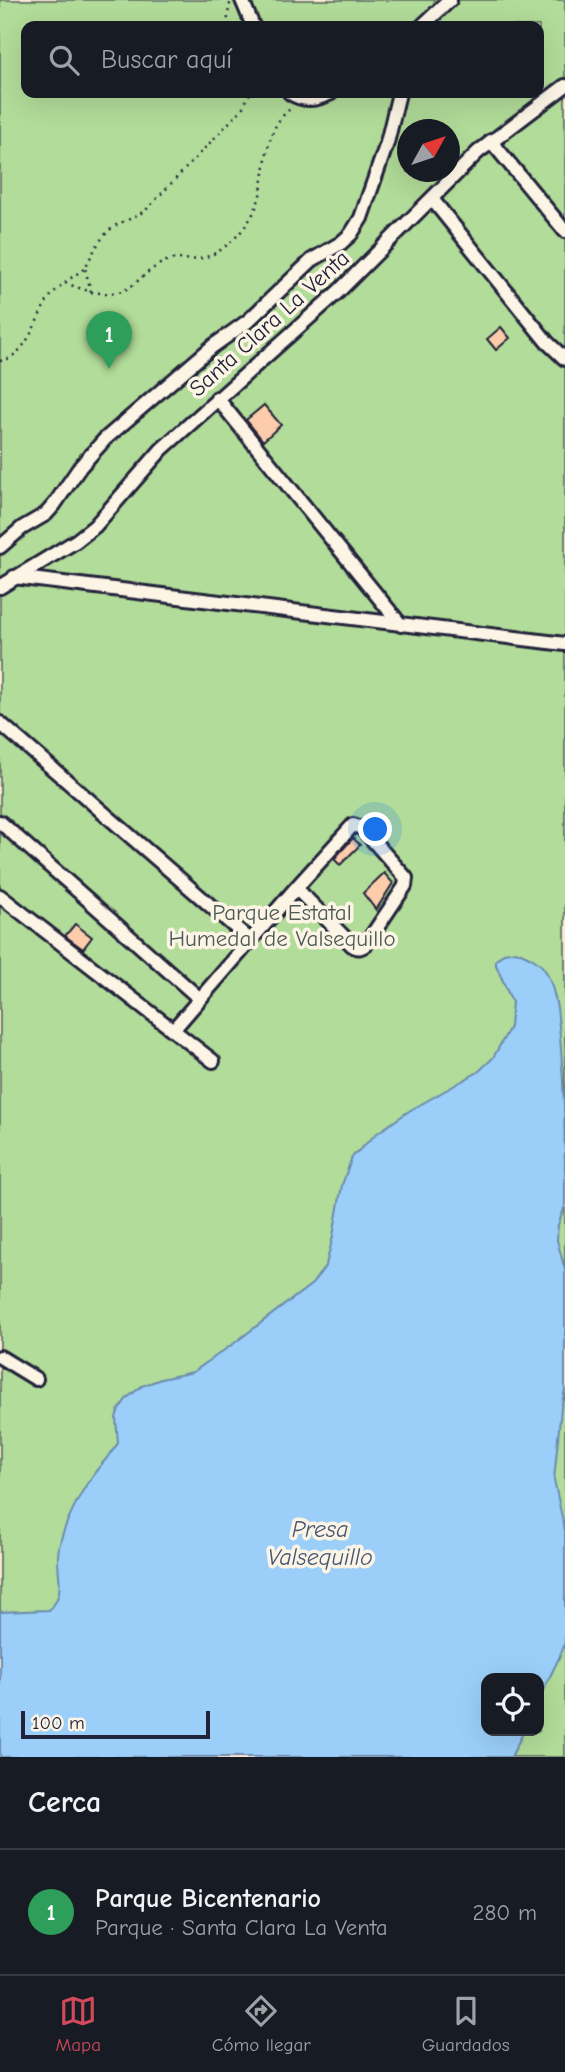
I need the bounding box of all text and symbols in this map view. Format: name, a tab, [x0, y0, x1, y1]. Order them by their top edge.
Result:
search box	[21, 21, 544, 98]
icon: search	[45, 41, 83, 79]
text: Buscar aquí	[101, 45, 232, 75]
north arrow	[397, 119, 460, 182]
street label: Santa Clara La Venta	[184, 245, 355, 402]
pin: 1	[86, 311, 132, 369]
your location	[358, 812, 392, 846]
park label: Parque Estatal Humedal de Valsequillo	[168, 899, 396, 952]
water label: Presa Valsequillo	[267, 1515, 373, 1571]
map controls	[481, 1673, 544, 1736]
button: locate	[481, 1673, 544, 1736]
scale bar	[21, 1708, 210, 1740]
text: 100 m	[32, 1712, 85, 1734]
text: Cerca	[28, 1785, 101, 1820]
text: Parque Bicentenario	[95, 1884, 321, 1914]
text: 1	[46, 1899, 56, 1926]
text: 280 m	[472, 1899, 537, 1926]
text: Parque · Santa Clara La Venta	[95, 1914, 388, 1941]
tab: Mapa	[55, 1992, 101, 2056]
tab: Cómo llegar	[212, 1992, 311, 2056]
tab: Guardados	[422, 1992, 510, 2056]

